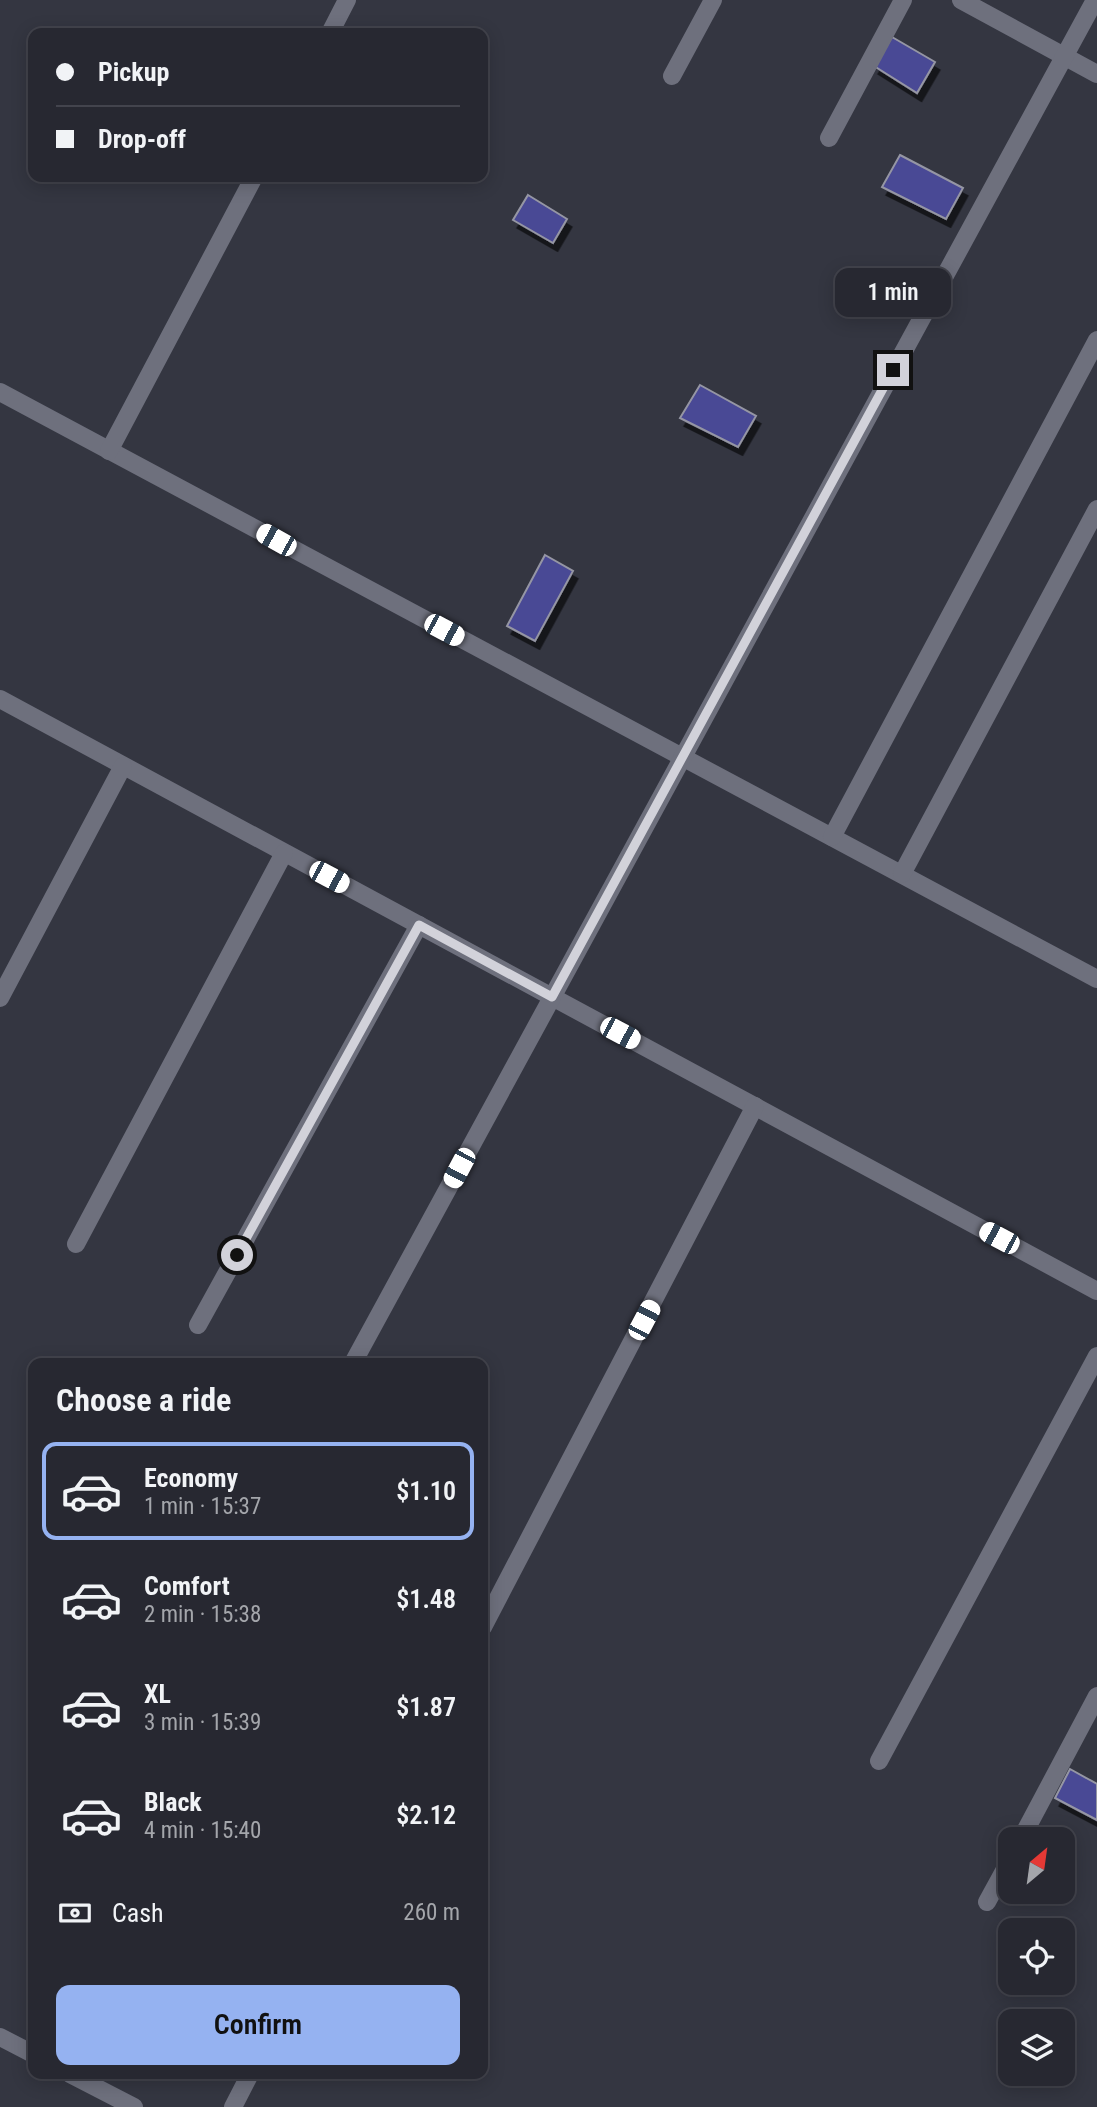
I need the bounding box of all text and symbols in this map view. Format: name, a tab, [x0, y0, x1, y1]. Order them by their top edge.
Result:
text: Pickup	[98, 57, 169, 87]
text: Drop-off	[98, 124, 186, 154]
callout: 1 min	[835, 268, 951, 318]
text: 1 min	[868, 279, 918, 306]
route end	[877, 354, 909, 386]
car	[253, 521, 300, 559]
car	[421, 611, 468, 649]
car	[306, 858, 353, 896]
car	[597, 1014, 644, 1052]
car	[440, 1145, 479, 1191]
car	[976, 1219, 1023, 1257]
route start	[221, 1239, 253, 1271]
car	[625, 1297, 664, 1343]
text: Choose a ride	[56, 1381, 231, 1419]
icon: car	[60, 1460, 123, 1523]
text: Economy	[144, 1463, 238, 1493]
text: $1.10	[396, 1476, 456, 1506]
text: 1 min · 15:37	[144, 1493, 261, 1520]
icon: car	[60, 1568, 123, 1631]
text: Comfort	[144, 1571, 230, 1601]
text: $1.48	[396, 1584, 456, 1614]
text: 2 min · 15:38	[144, 1601, 261, 1628]
icon: car	[60, 1676, 123, 1739]
text: XL	[144, 1679, 171, 1709]
text: $1.87	[396, 1692, 456, 1722]
text: 3 min · 15:39	[144, 1709, 261, 1736]
icon: car	[60, 1784, 123, 1847]
text: Black	[144, 1787, 202, 1817]
text: $2.12	[396, 1800, 456, 1830]
text: 4 min · 15:40	[144, 1817, 261, 1844]
north arrow	[998, 1827, 1074, 1904]
map controls	[998, 1827, 1075, 2086]
icon: cash	[56, 1894, 94, 1932]
text: Cash	[112, 1898, 164, 1928]
text: 260 m	[403, 1899, 460, 1926]
button: locate	[998, 1918, 1075, 1995]
button: Confirm	[56, 1985, 460, 2065]
button: layers	[998, 2009, 1075, 2086]

